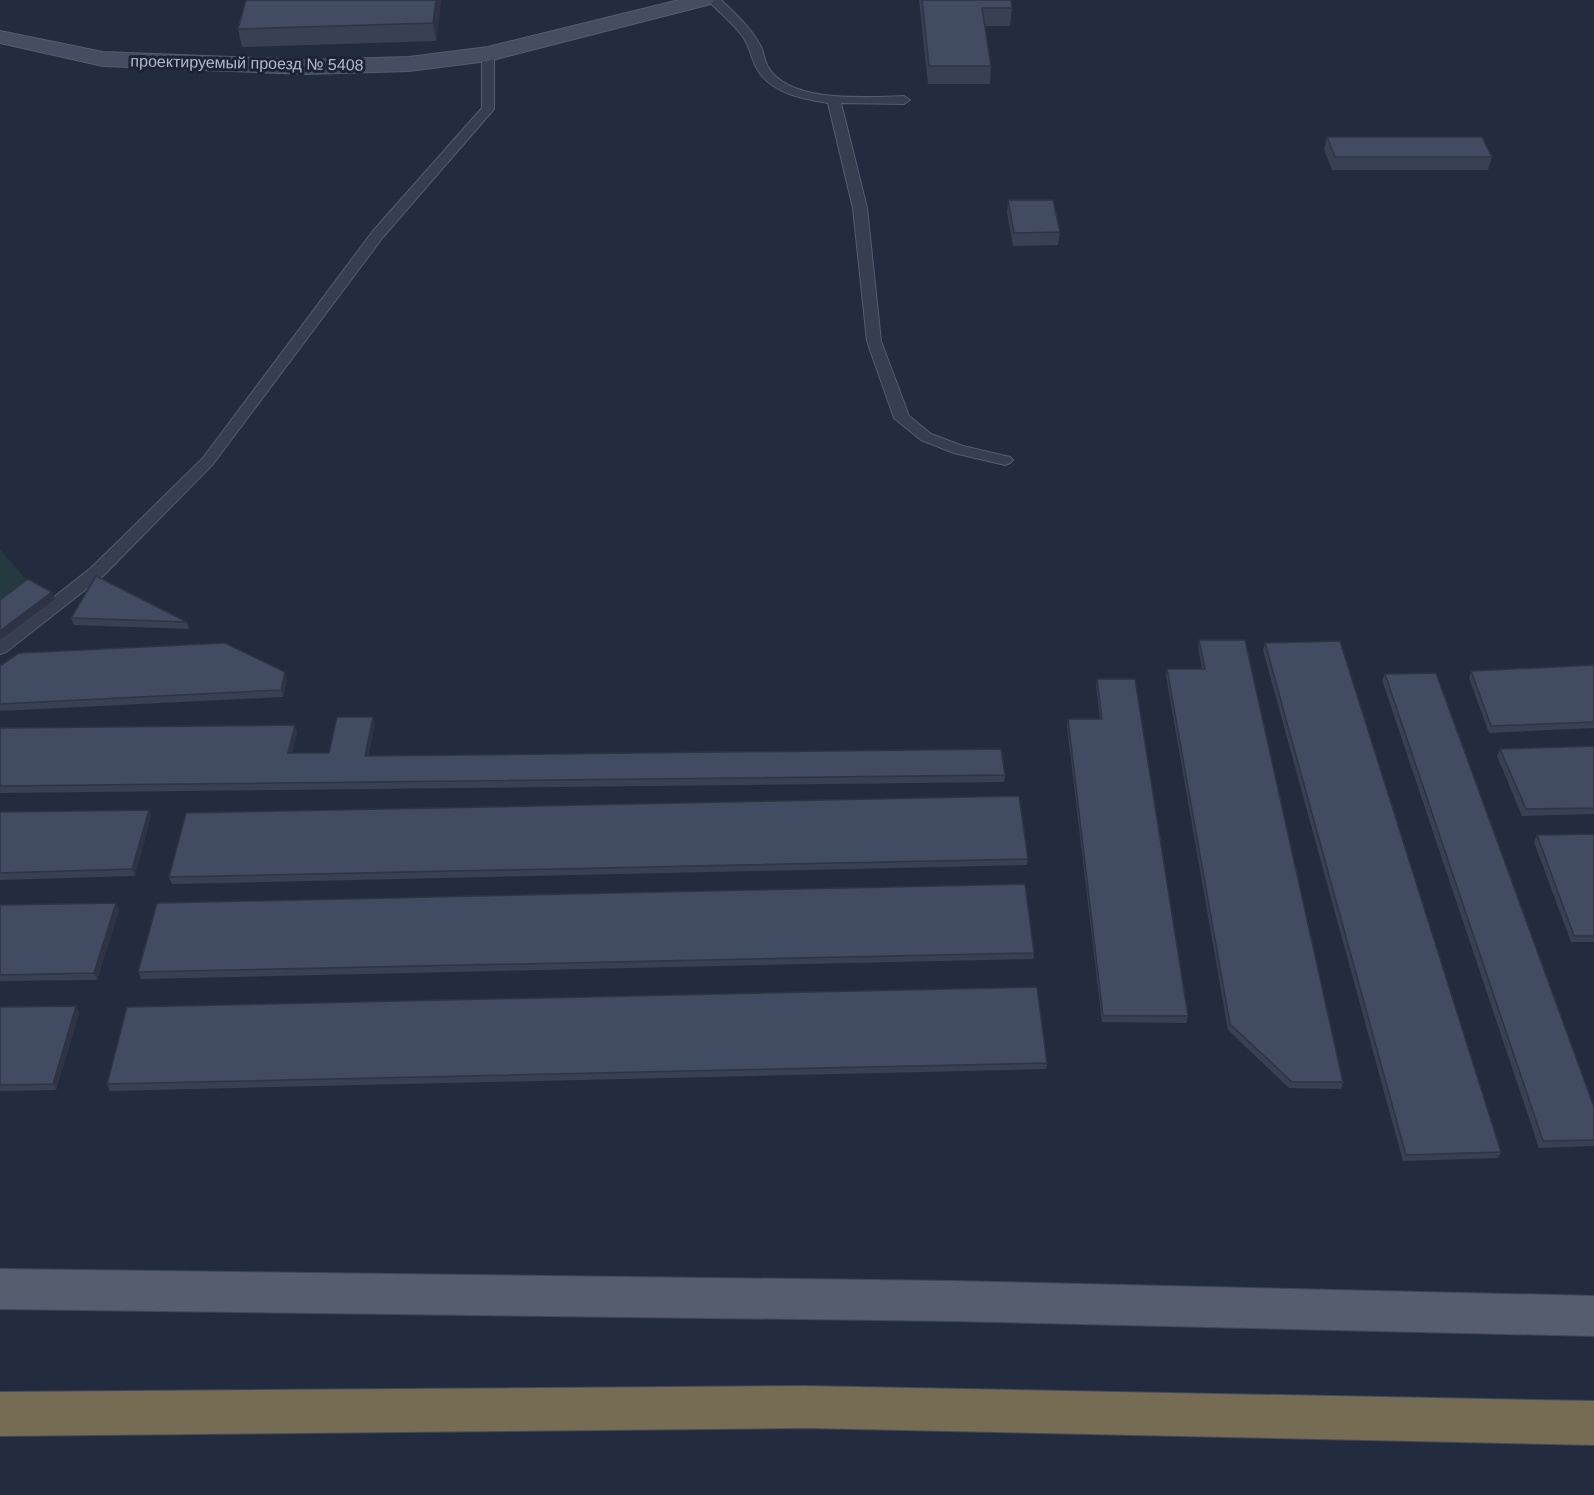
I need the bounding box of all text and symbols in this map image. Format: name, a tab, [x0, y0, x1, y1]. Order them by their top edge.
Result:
street label: проектируемый проезд № 5408	[130, 52, 364, 74]

